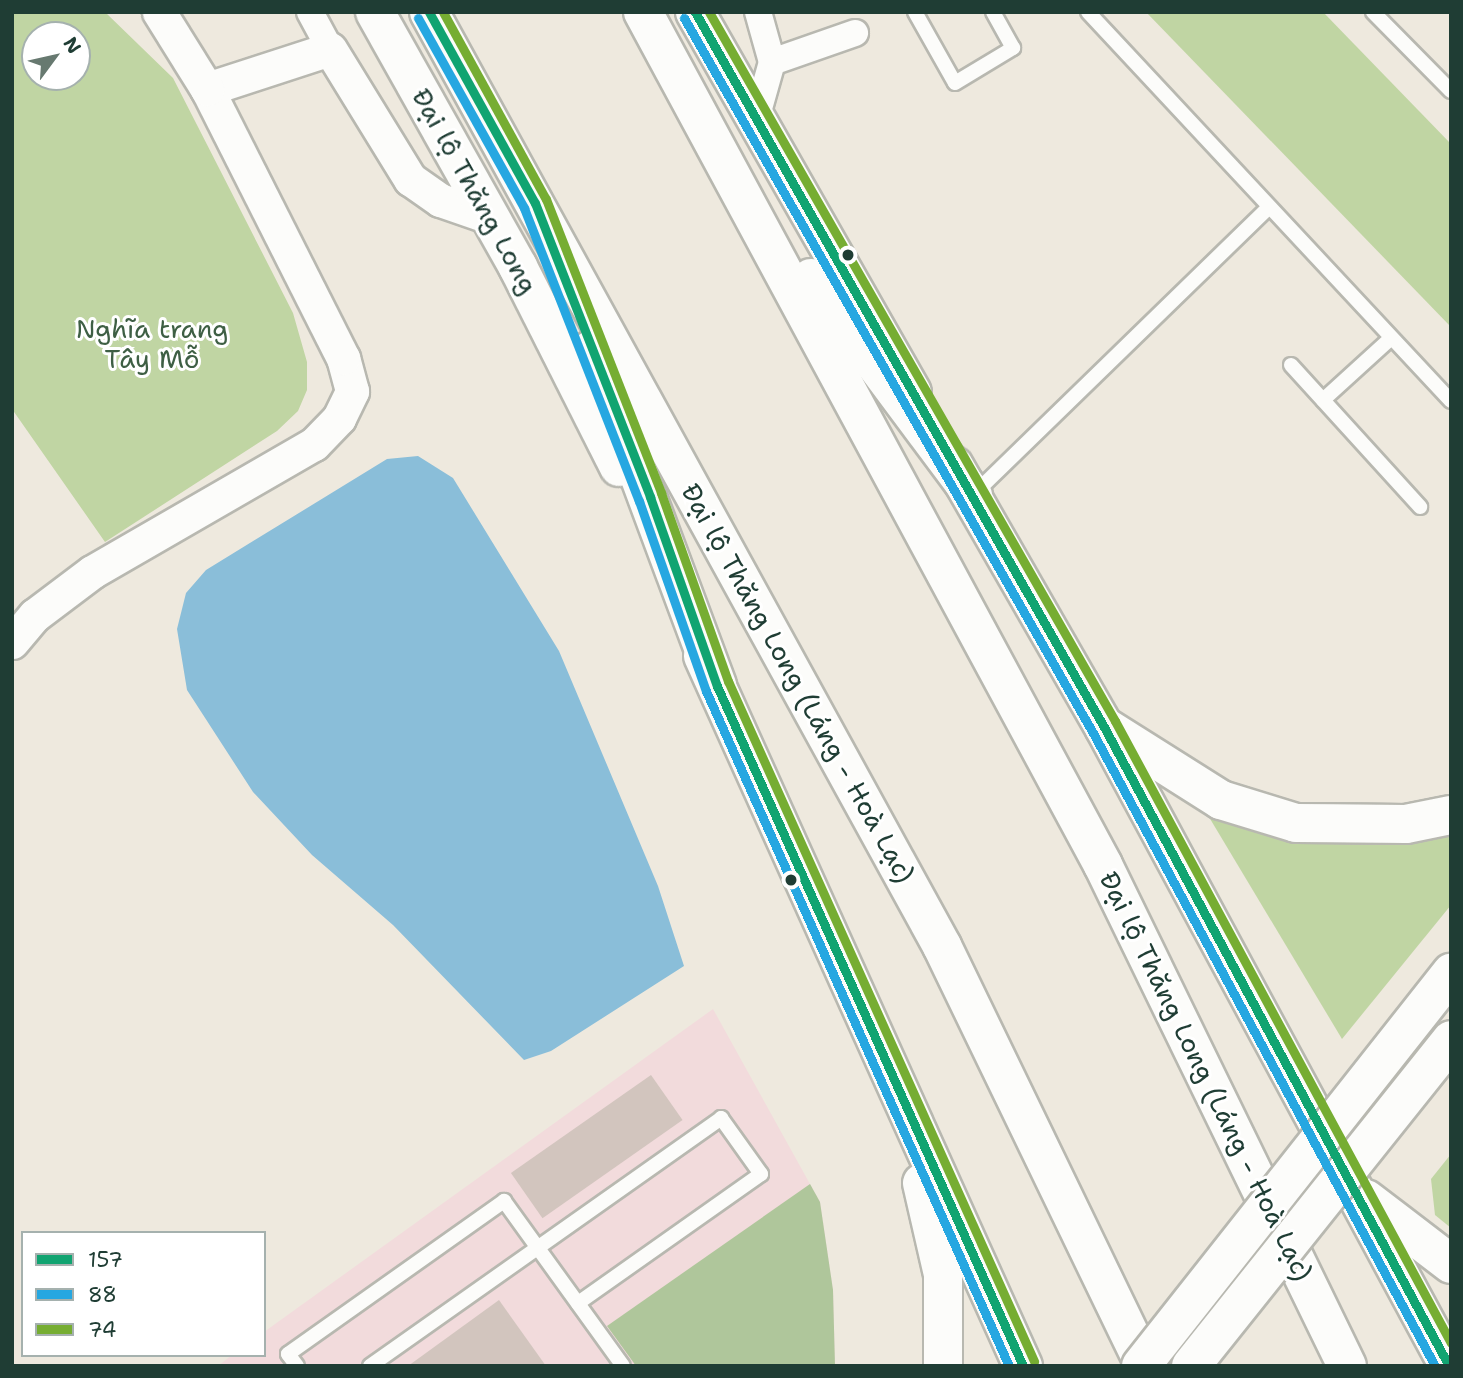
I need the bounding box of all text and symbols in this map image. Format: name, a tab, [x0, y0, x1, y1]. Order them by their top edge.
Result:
north arrow	[21, 21, 91, 91]
text: N	[58, 32, 87, 59]
street label: Đại lộ Thăng Long	[406, 83, 544, 299]
unlabelled marker	[841, 248, 855, 262]
park label: Nghĩa trang Tây Mỗ	[76, 313, 228, 374]
street label: Đại lộ Thăng Long (Láng - Hoà Lạc)	[675, 478, 921, 888]
street label: Đại lộ Thăng Long (Láng - Hoà Lạc)	[1093, 866, 1319, 1286]
unlabelled marker	[784, 873, 798, 887]
legend	[21, 1231, 266, 1357]
text: 157	[88, 1246, 123, 1274]
text: 88	[88, 1281, 117, 1309]
text: 74	[88, 1316, 116, 1344]

